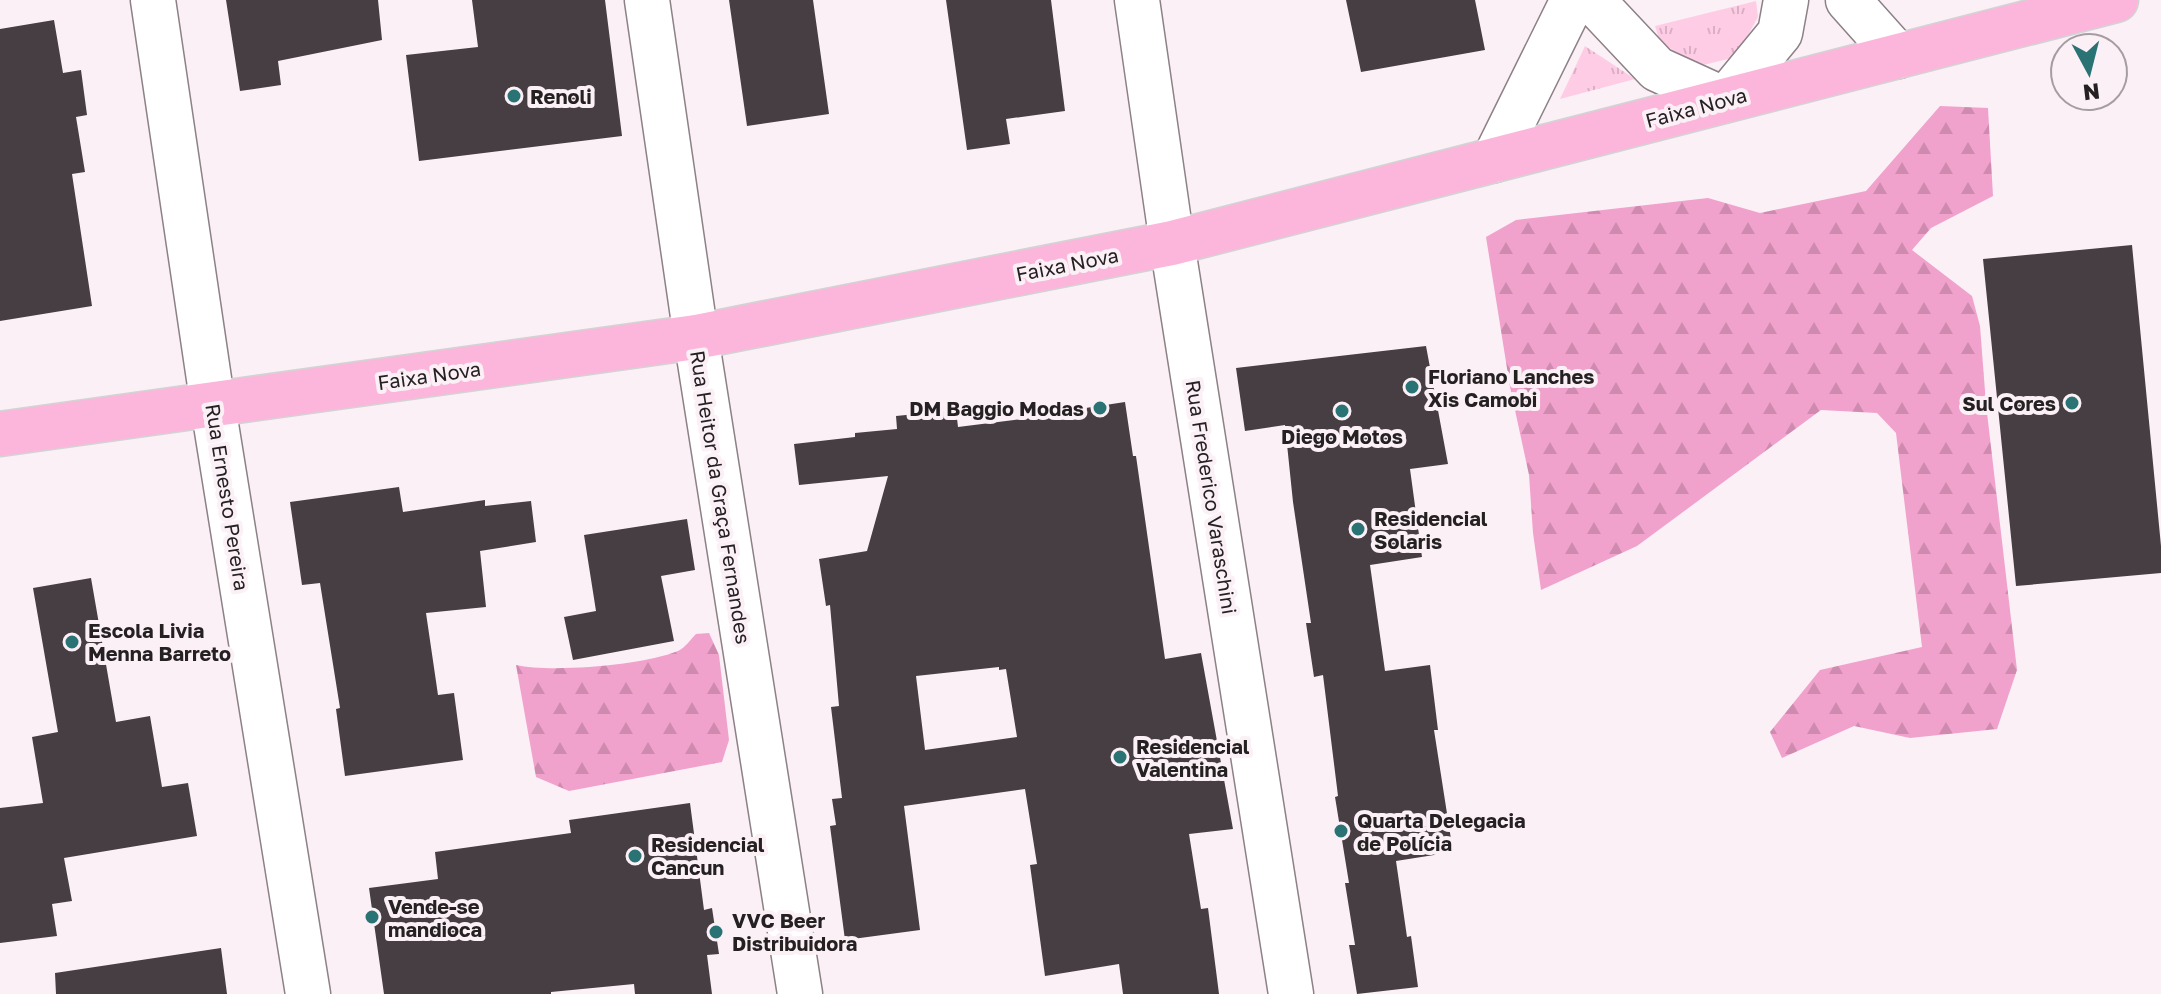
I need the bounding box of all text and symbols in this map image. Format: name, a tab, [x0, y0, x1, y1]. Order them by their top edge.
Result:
north arrow	[2049, 32, 2129, 112]
text: N	[2082, 78, 2101, 107]
street label: Faixa Nova	[1643, 82, 1749, 132]
place label: Renoli	[530, 84, 592, 108]
marker: Renoli	[505, 87, 523, 105]
street label: Faixa Nova	[1014, 242, 1120, 286]
street label: Rua Heitor da Graça Fernandes	[686, 349, 756, 645]
street label: Faixa Nova	[376, 356, 482, 394]
place label: Floriano Lanches Xis Camobi	[1428, 364, 1594, 411]
street label: Rua Frederico Varaschini	[1182, 378, 1242, 616]
marker: Floriano Lanches Xis Camobi	[1403, 378, 1421, 396]
place label: Sul Cores	[1962, 391, 2056, 415]
marker: Sul Cores	[2063, 394, 2081, 412]
place label: DM Baggio Modas	[909, 396, 1084, 420]
marker: DM Baggio Modas	[1091, 399, 1109, 417]
street label: Rua Ernesto Pereira	[201, 402, 255, 592]
marker: Diego Motos	[1333, 402, 1351, 420]
place label: Diego Motos	[1281, 424, 1403, 448]
place label: Residencial Solaris	[1374, 506, 1488, 553]
marker: Residencial Solaris	[1349, 520, 1367, 538]
place label: Escola Livia Menna Barreto	[88, 618, 231, 665]
marker: Escola Livia Menna Barreto	[63, 633, 81, 651]
place label: Residencial Valentina	[1136, 734, 1250, 781]
marker: Residencial Valentina	[1111, 748, 1129, 766]
place label: Quarta Delegacia de Polícia	[1357, 808, 1526, 855]
marker: Quarta Delegacia de Polícia	[1332, 822, 1350, 840]
place label: Residencial Cancun	[651, 832, 765, 879]
marker: Residencial Cancun	[626, 847, 644, 865]
place label: Vende-se mandioca	[388, 894, 482, 941]
marker: Vende-se mandioca	[363, 908, 381, 926]
place label: VVC Beer Distribuidora	[732, 908, 857, 955]
marker: VVC Beer Distribuidora	[707, 923, 725, 941]

